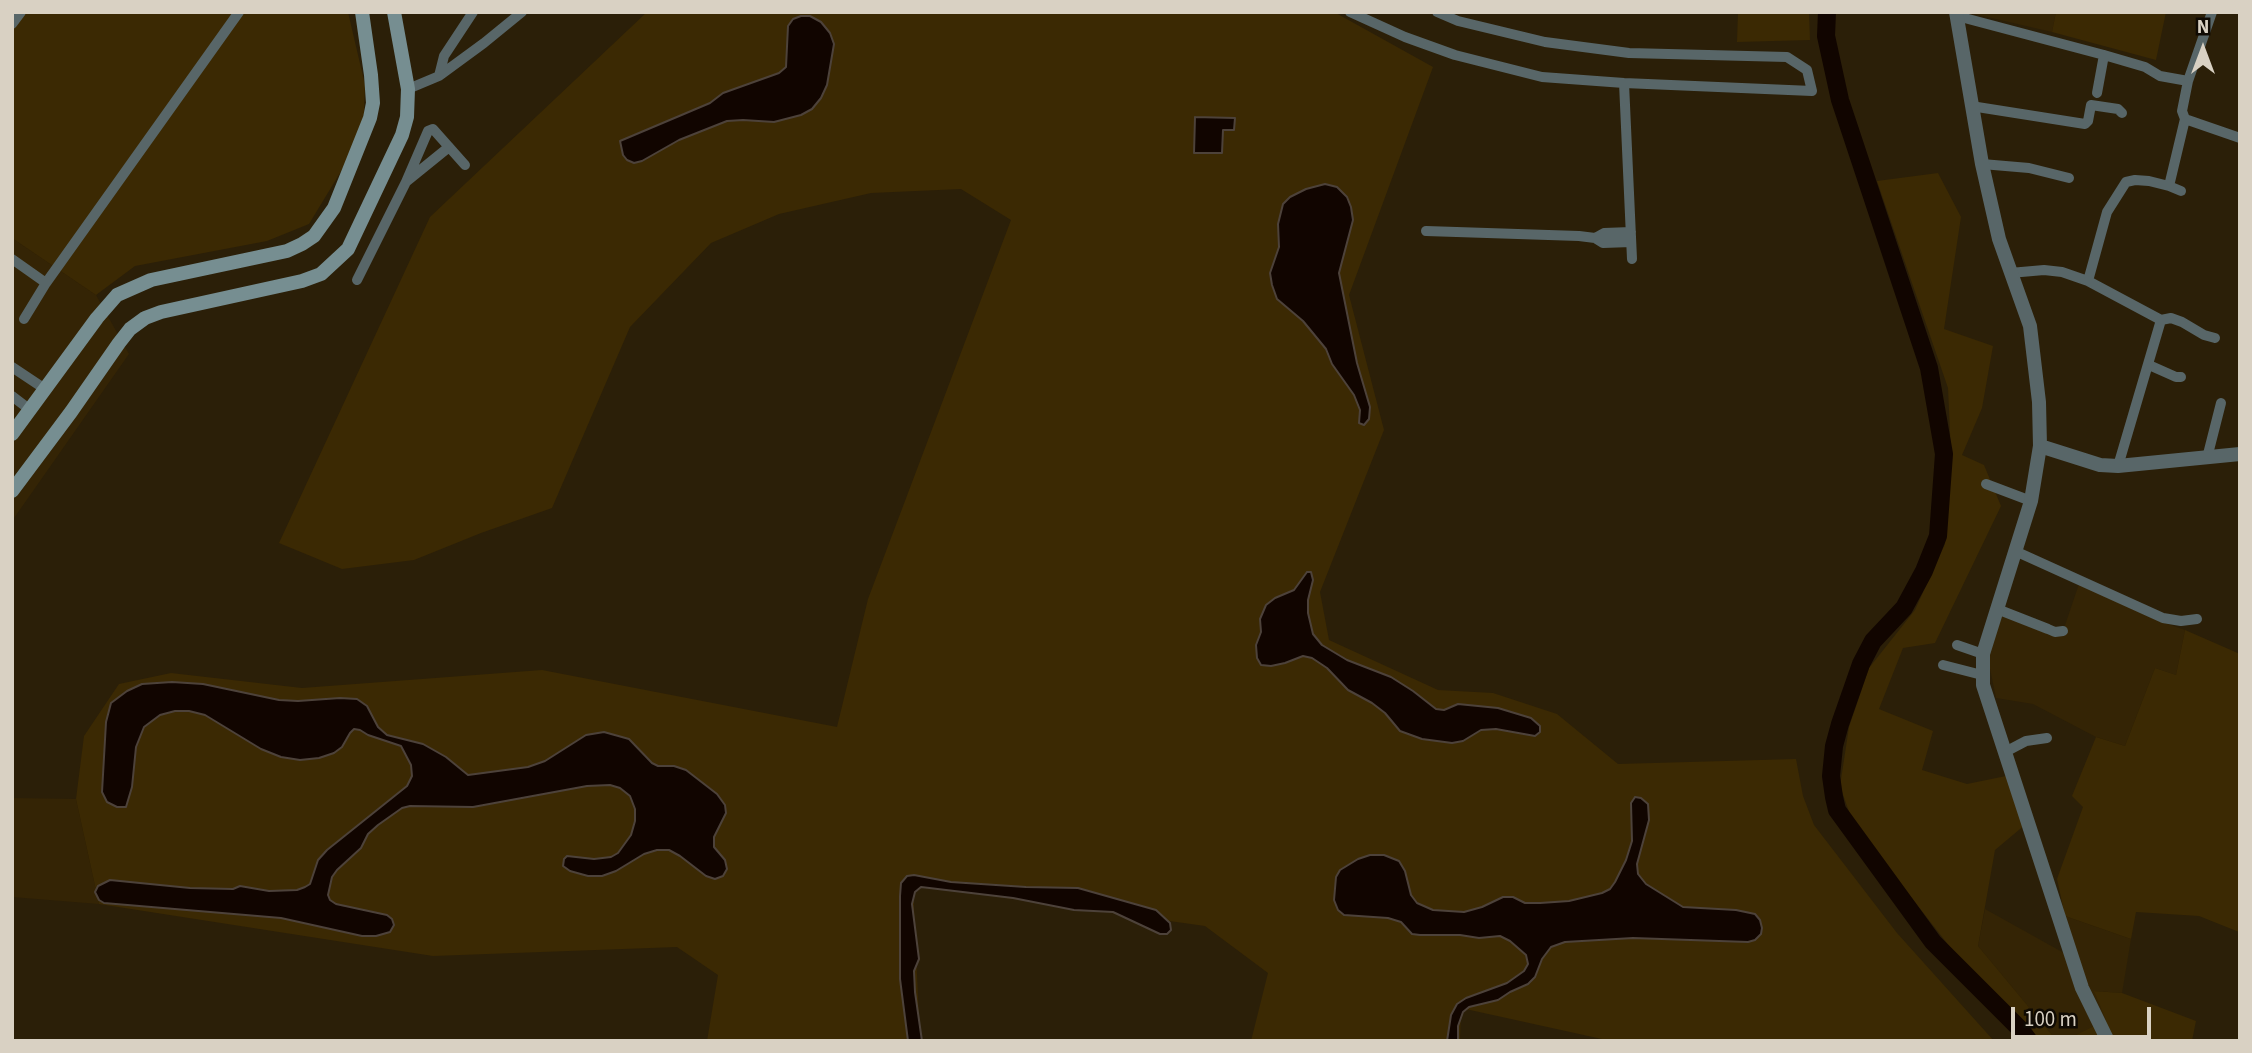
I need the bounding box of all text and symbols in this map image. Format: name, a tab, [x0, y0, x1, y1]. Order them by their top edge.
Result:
north arrow	[2168, 14, 2238, 84]
text: N	[2197, 14, 2209, 41]
scale bar	[2014, 993, 2154, 1038]
text: 100 m	[2024, 1004, 2077, 1034]

